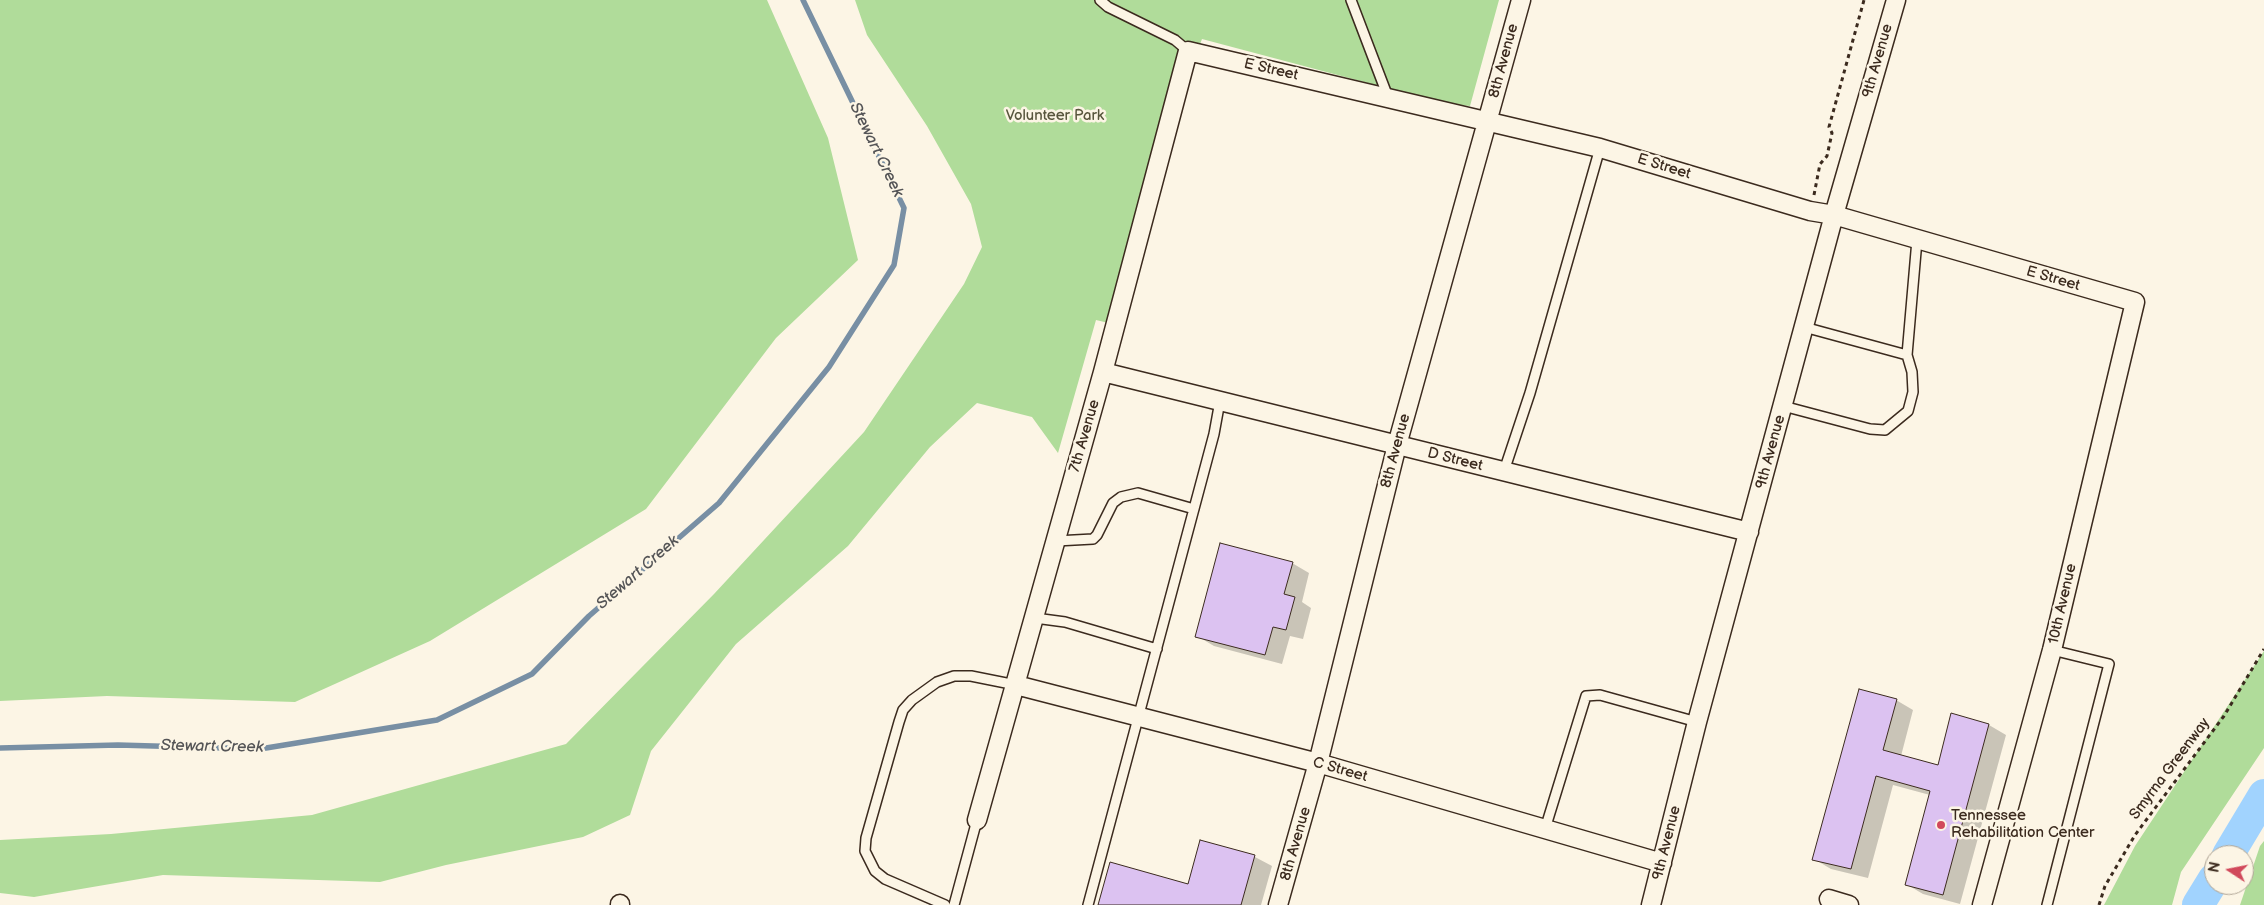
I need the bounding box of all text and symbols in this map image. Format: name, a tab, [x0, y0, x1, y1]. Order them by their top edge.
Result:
street label: 8th Avenue	[1485, 22, 1523, 100]
street label: 9th Avenue	[1859, 22, 1897, 100]
street label: E Street	[1242, 55, 1300, 85]
water label: Stewart Creek	[845, 99, 907, 201]
park label: Volunteer Park	[1006, 107, 1104, 125]
street label: E Street	[1635, 150, 1693, 184]
street label: E Street	[2024, 263, 2082, 295]
street label: 7th Avenue	[1066, 398, 1104, 474]
street label: 8th Avenue	[1377, 412, 1415, 490]
street label: 9th Avenue	[1752, 413, 1790, 491]
street label: D Street	[1426, 444, 1484, 476]
water label: Stewart Creek	[593, 532, 683, 614]
street label: 10th Avenue	[2045, 562, 2081, 646]
street label: Smyrna Greenway	[2126, 715, 2214, 823]
water label: Stewart Creek	[160, 737, 264, 757]
street label: C Street	[1311, 754, 1369, 786]
street label: 9th Avenue	[1649, 804, 1685, 882]
street label: 8th Avenue	[1277, 805, 1315, 883]
place label: Tennessee Rehabilitation Center	[1951, 807, 2094, 842]
marker: Tennessee Rehabilitation Center	[1935, 819, 1947, 831]
north arrow	[2204, 845, 2254, 895]
text: N	[2205, 860, 2224, 874]

